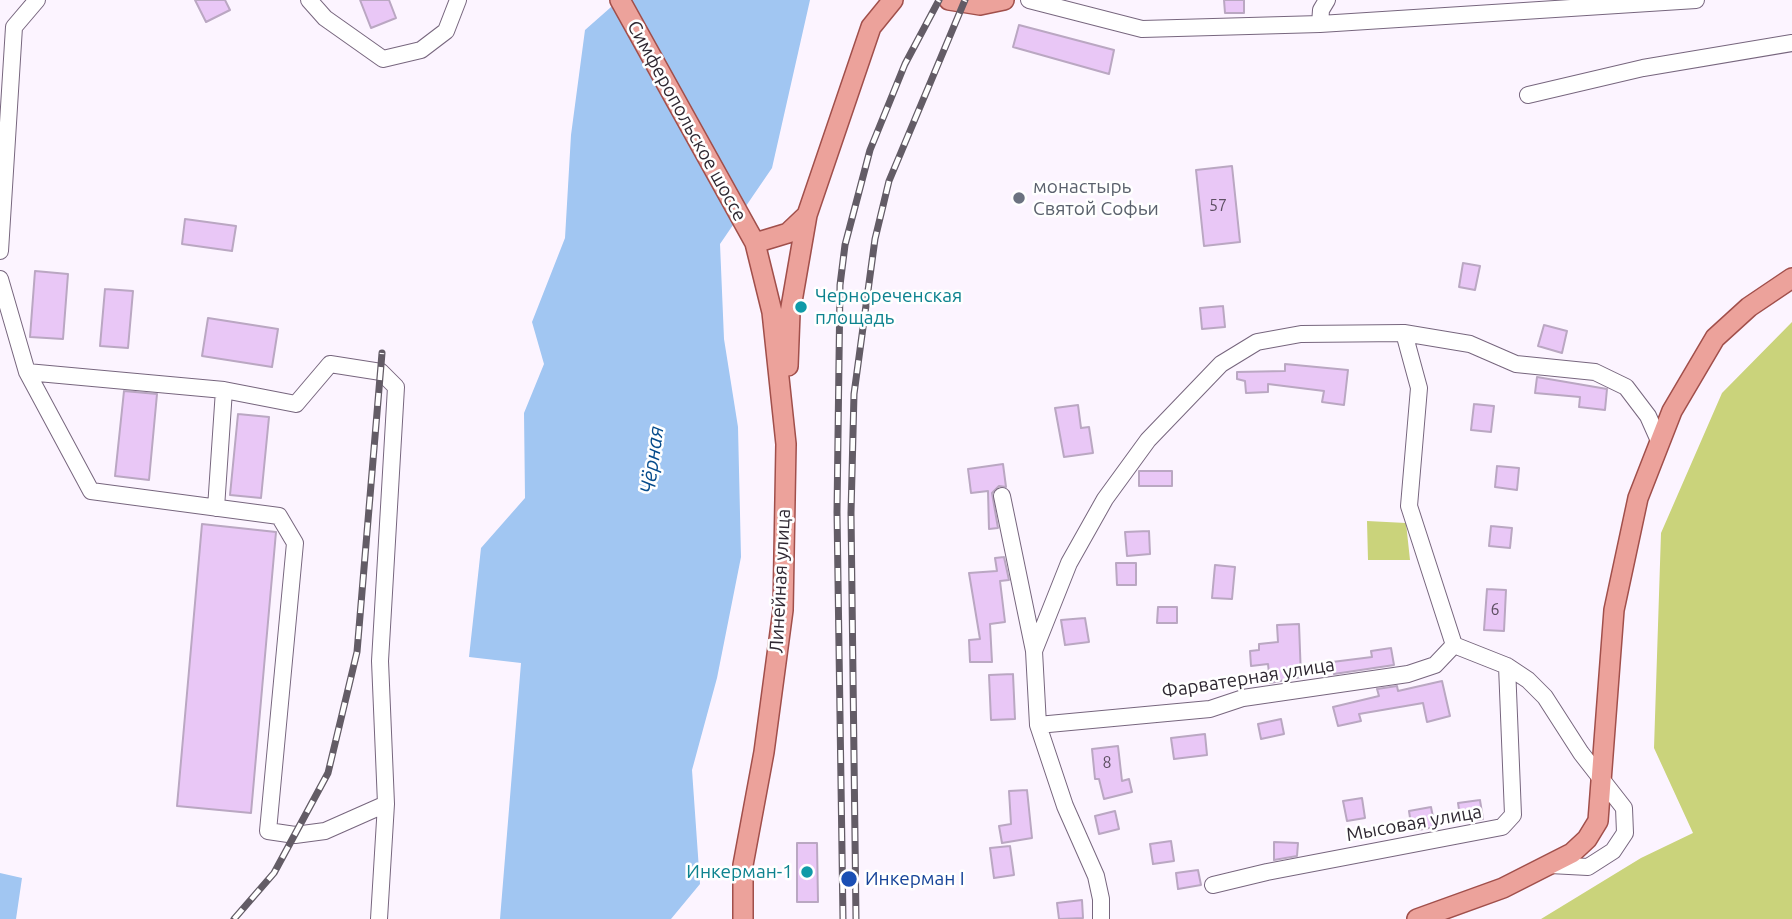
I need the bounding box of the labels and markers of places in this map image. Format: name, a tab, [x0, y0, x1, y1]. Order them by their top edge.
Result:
place label: монастырь Святой Софьи	[1033, 176, 1159, 220]
marker: монастырь Святой Софьи	[1011, 190, 1027, 206]
place label: Чернореченская площадь	[815, 285, 962, 329]
marker: Чернореченская площадь	[793, 299, 809, 315]
place label: Инкерман-1	[686, 861, 793, 883]
marker: Инкерман-1	[799, 864, 815, 880]
place label: Инкерман I	[865, 868, 965, 890]
marker: Инкерман I	[839, 869, 859, 889]

